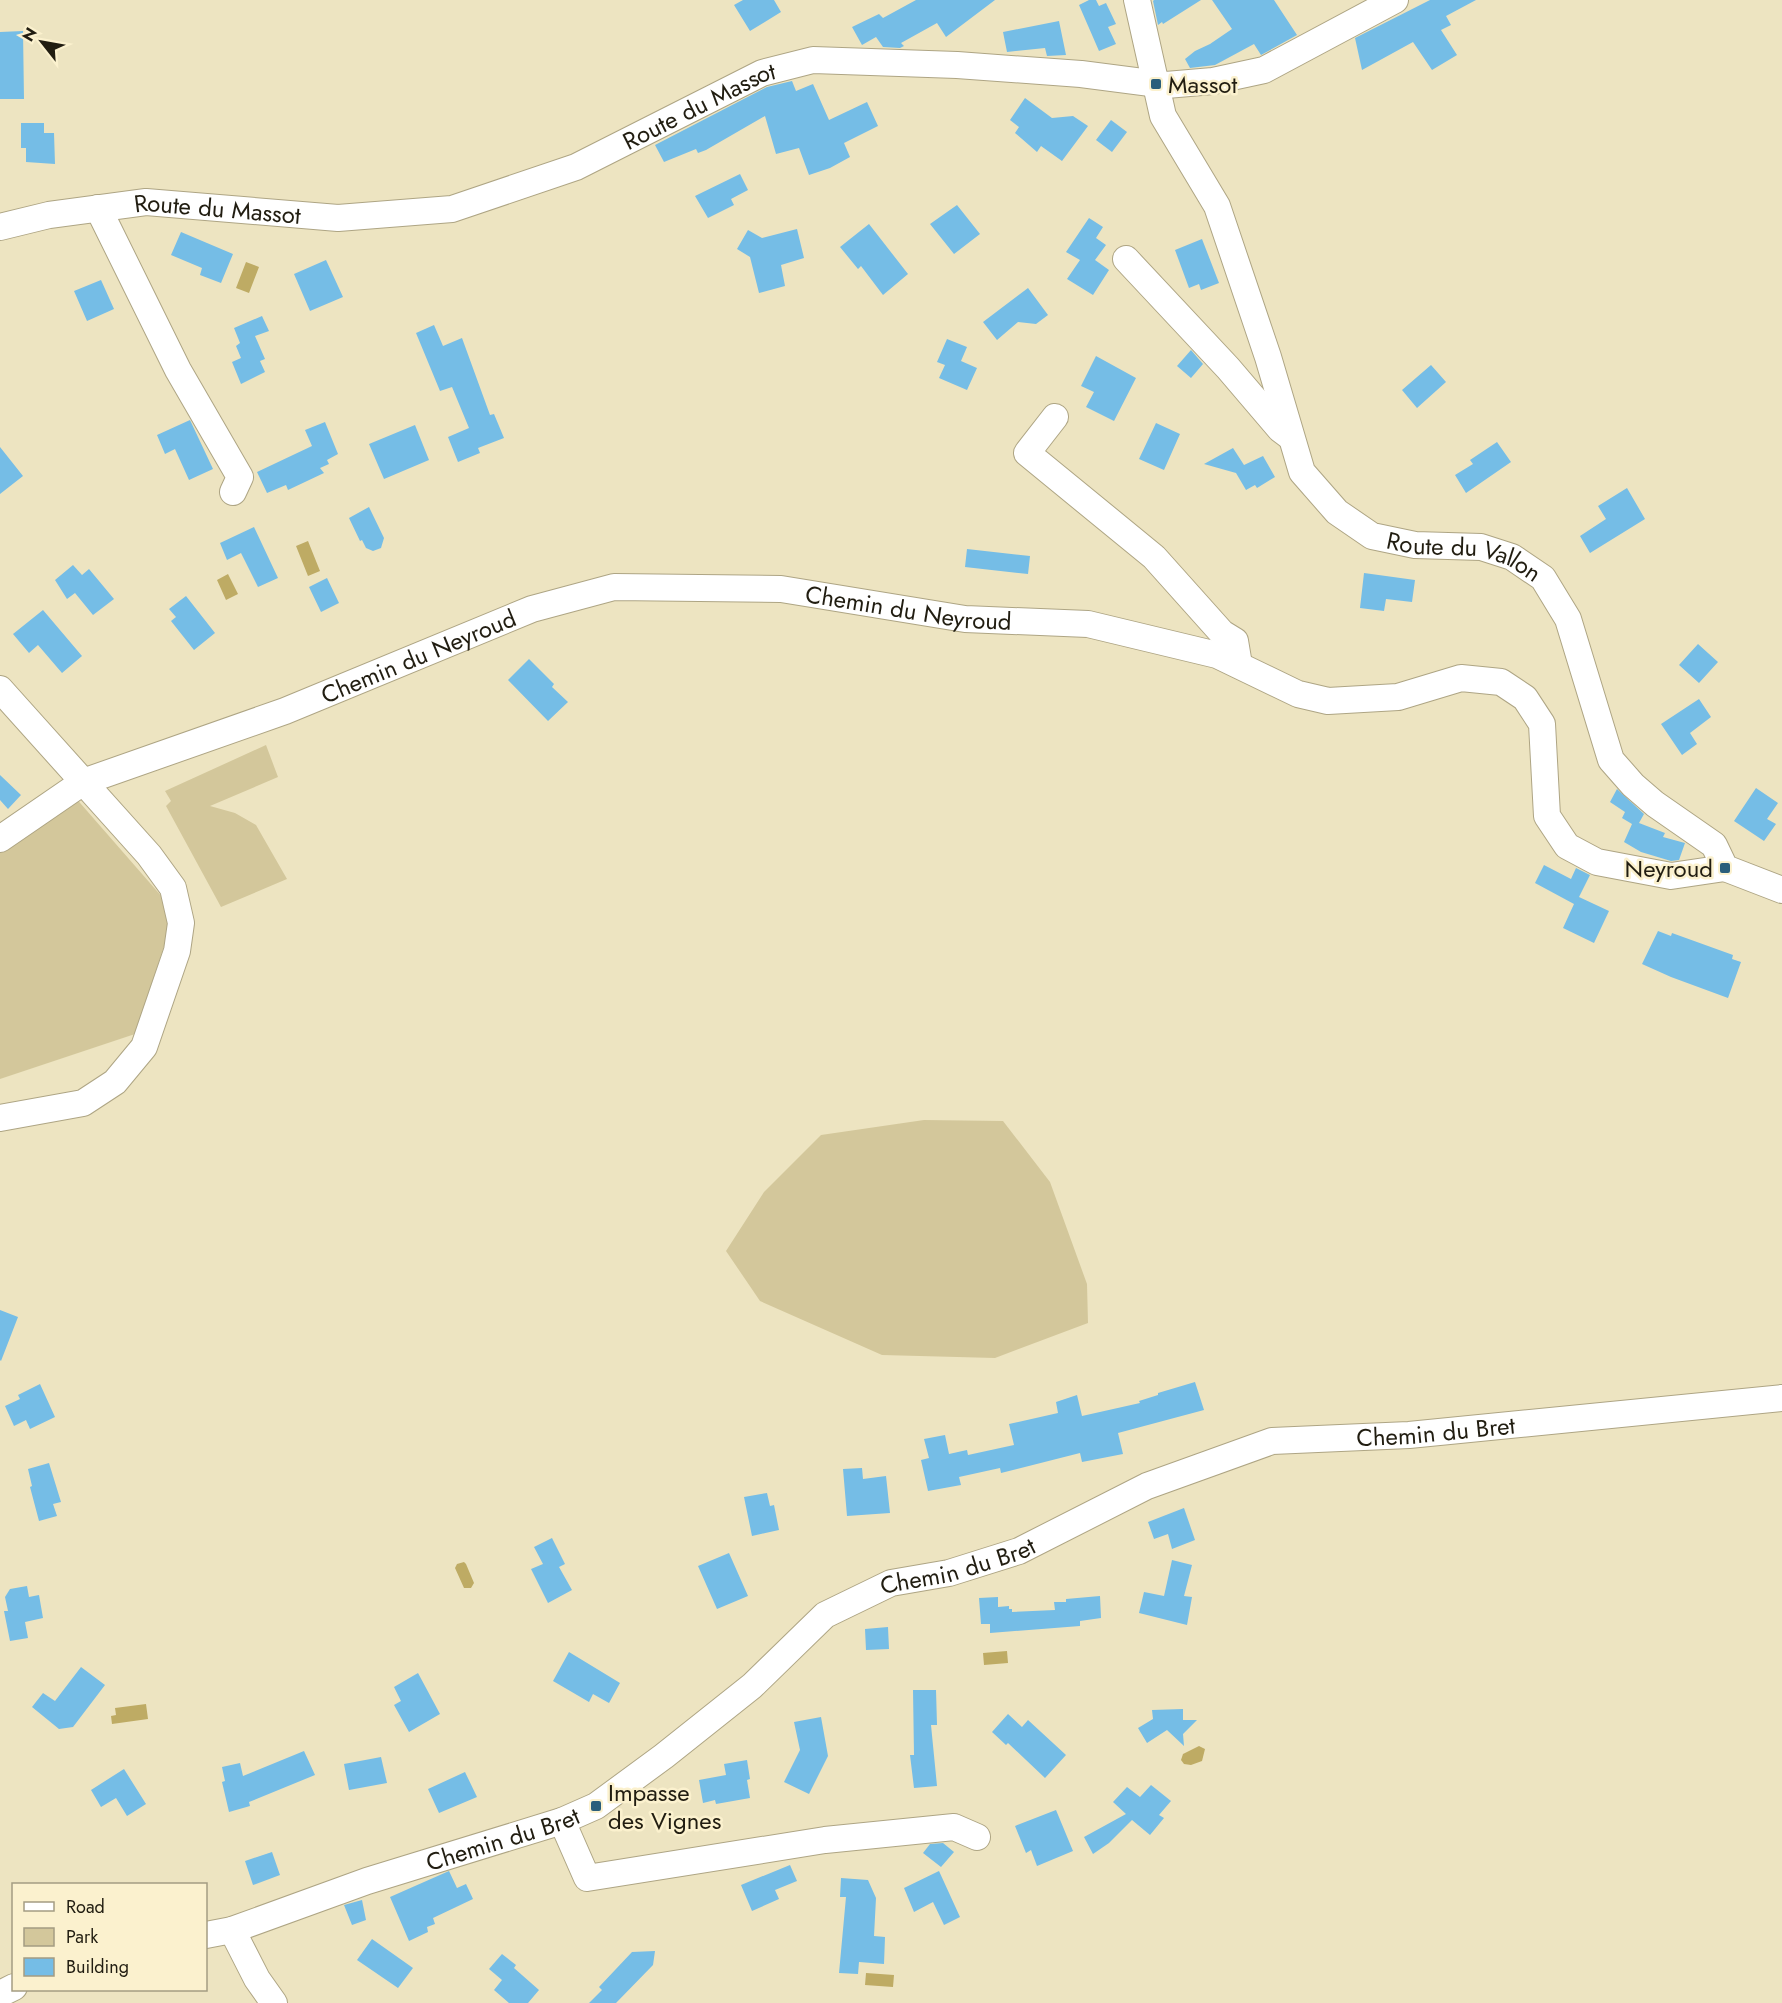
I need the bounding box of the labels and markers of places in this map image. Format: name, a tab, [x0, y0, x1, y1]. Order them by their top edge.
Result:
place label: Massot	[1168, 67, 1237, 102]
marker: Massot	[1149, 77, 1163, 91]
place label: Neyroud	[1625, 851, 1713, 886]
marker: Neyroud	[1718, 861, 1732, 875]
place label: Impasse des Vignes	[608, 1775, 721, 1838]
marker: Impasse des Vignes	[589, 1799, 603, 1813]

